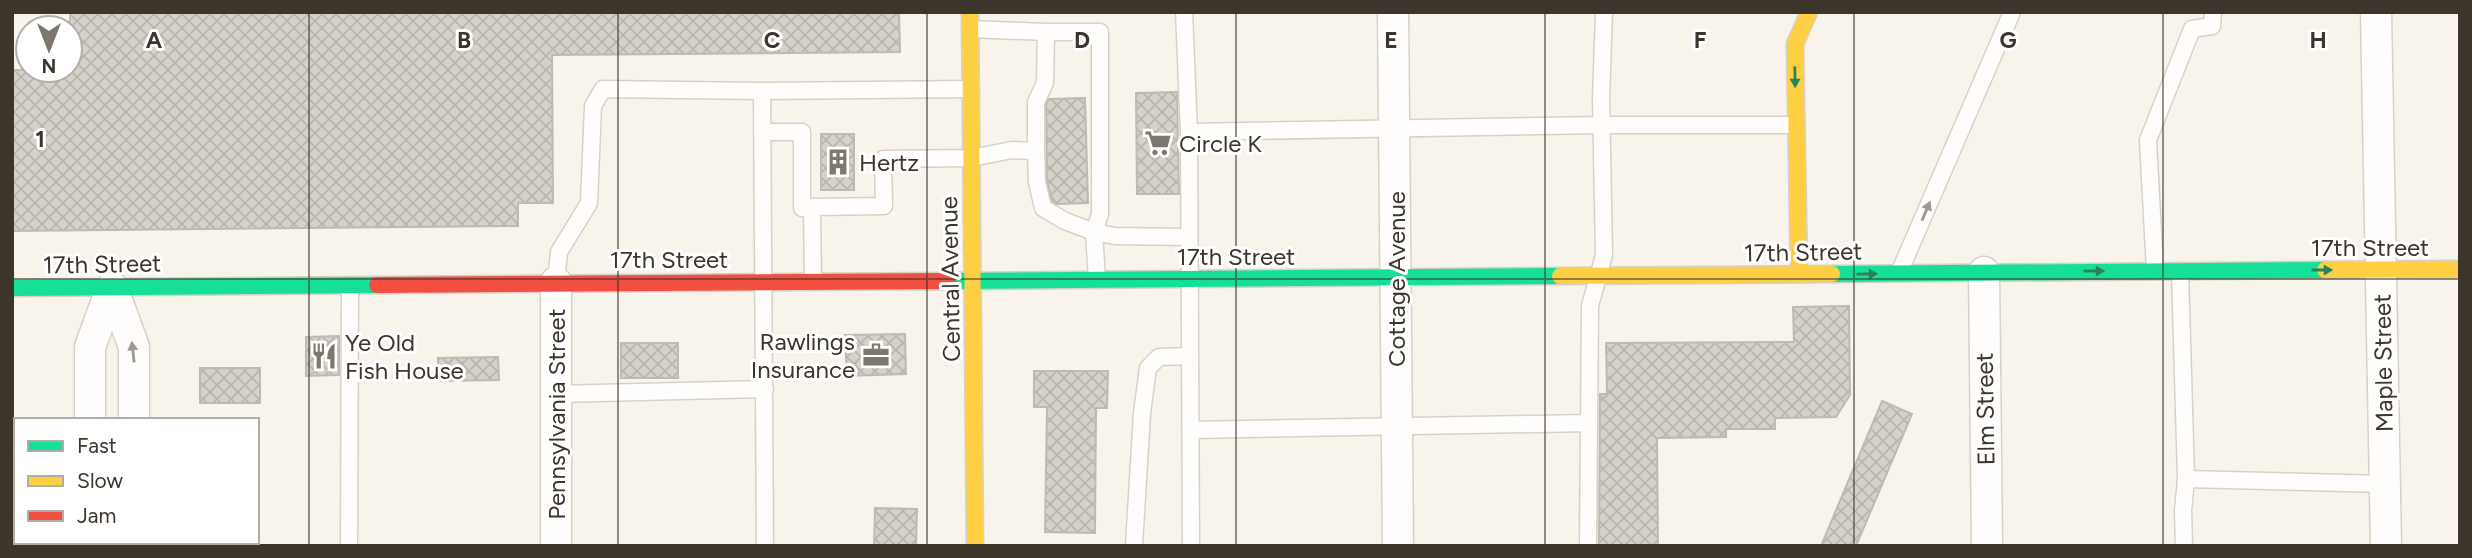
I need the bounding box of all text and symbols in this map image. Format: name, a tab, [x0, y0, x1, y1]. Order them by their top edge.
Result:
north arrow	[14, 14, 84, 84]
text: A	[146, 26, 163, 54]
text: B	[457, 26, 471, 54]
text: C	[764, 26, 781, 54]
text: D	[1074, 26, 1090, 54]
text: E	[1384, 26, 1398, 54]
text: F	[1694, 26, 1707, 54]
text: G	[1999, 26, 2017, 54]
text: H	[2309, 26, 2327, 54]
text: N	[42, 54, 56, 77]
one-way arrow	[1790, 67, 1801, 89]
text: 1	[35, 125, 45, 153]
supermarket icon: Circle K	[1143, 128, 1173, 158]
place label: Circle K	[1179, 129, 1262, 158]
building icon: Hertz	[823, 147, 853, 177]
place label: Hertz	[859, 148, 919, 177]
street label: Cottage Avenue	[1382, 191, 1411, 367]
street label: Central Avenue	[934, 196, 966, 362]
one-way arrow	[1921, 200, 1932, 221]
street label: 17th Street	[2311, 233, 2429, 262]
street label: 17th Street	[1744, 236, 1862, 268]
street label: 17th Street	[1177, 242, 1295, 271]
street label: 17th Street	[610, 245, 728, 274]
street label: 17th Street	[43, 248, 161, 280]
one-way arrow	[2311, 264, 2333, 276]
one-way arrow	[2084, 265, 2106, 277]
one-way arrow	[1856, 268, 1878, 279]
street label: Maple Street	[2367, 294, 2399, 432]
street label: Pennsylvania Street	[542, 308, 571, 520]
place label: Rawlings Insurance	[751, 327, 855, 384]
place label: Ye Old Fish House	[345, 328, 464, 385]
office icon: Rawlings Insurance	[861, 340, 891, 370]
one-way arrow	[127, 341, 138, 363]
restaurant icon: Ye Old Fish House	[309, 341, 339, 371]
street label: Elm Street	[1970, 352, 2000, 466]
legend	[14, 418, 259, 544]
text: Fast	[77, 433, 117, 458]
text: Slow	[77, 468, 123, 493]
text: Jam	[77, 503, 116, 528]

